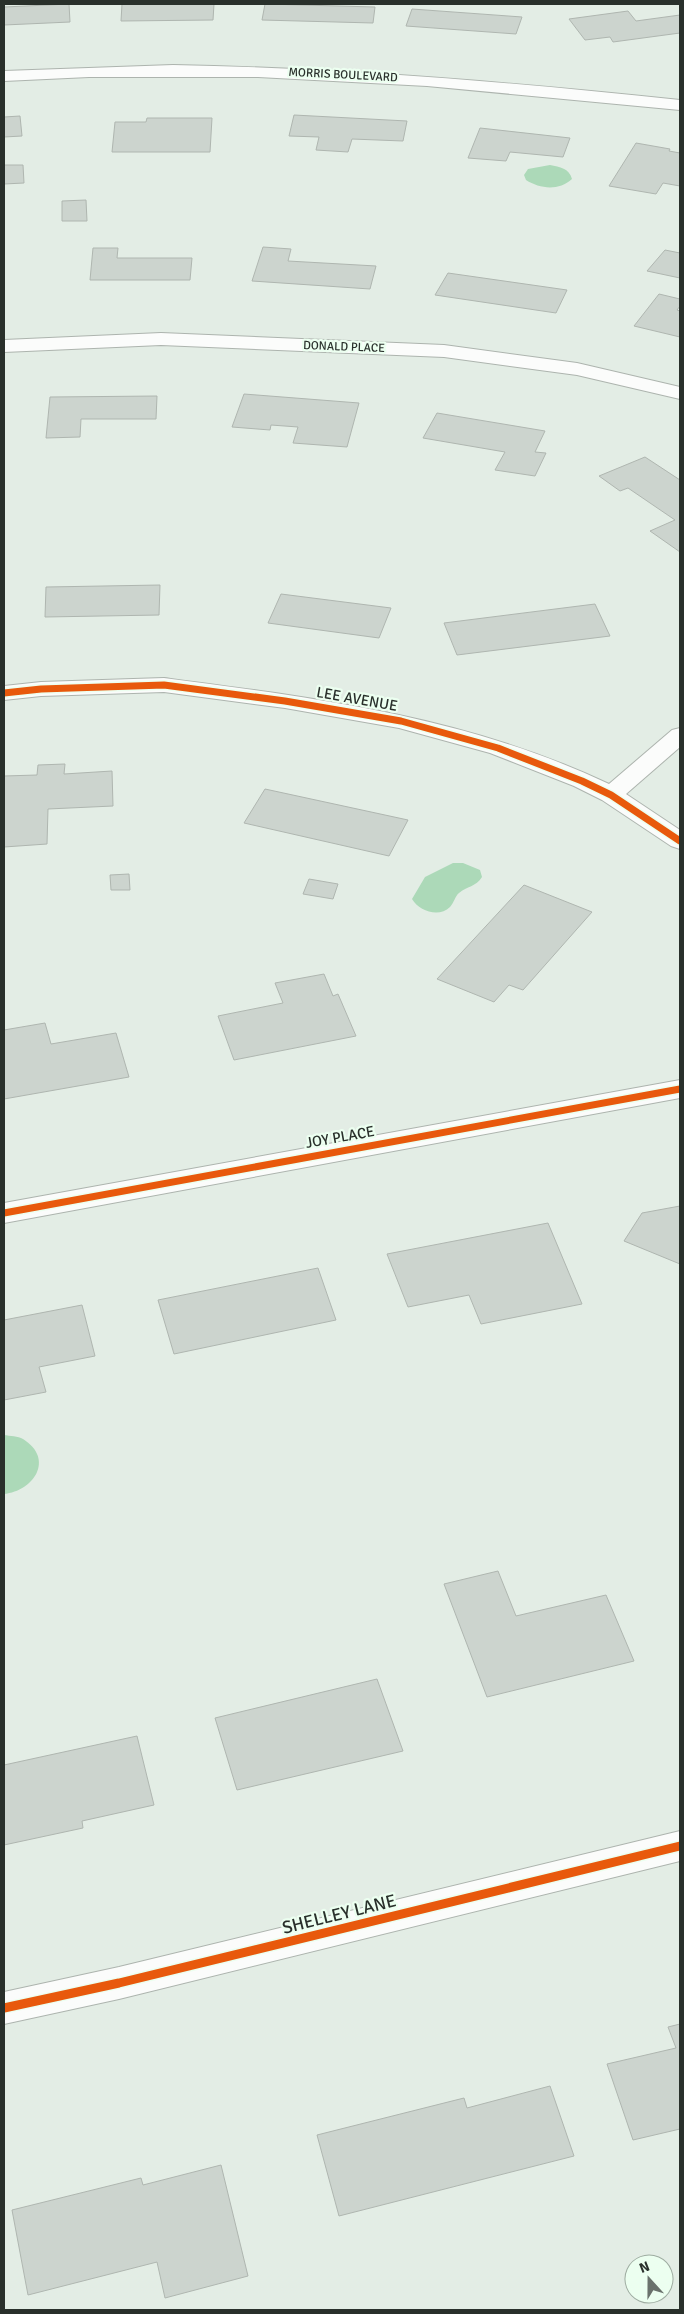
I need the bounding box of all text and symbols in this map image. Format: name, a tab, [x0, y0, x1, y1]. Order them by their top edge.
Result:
street label: MORRIS BOULEVARD	[288, 65, 398, 85]
street label: DONALD PLACE	[303, 338, 385, 356]
street label: LEE AVENUE	[315, 683, 399, 715]
street label: JOY PLACE	[304, 1122, 376, 1152]
street label: SHELLEY LANE	[280, 1889, 398, 1939]
north arrow	[624, 2254, 674, 2304]
text: N	[637, 2258, 652, 2277]

